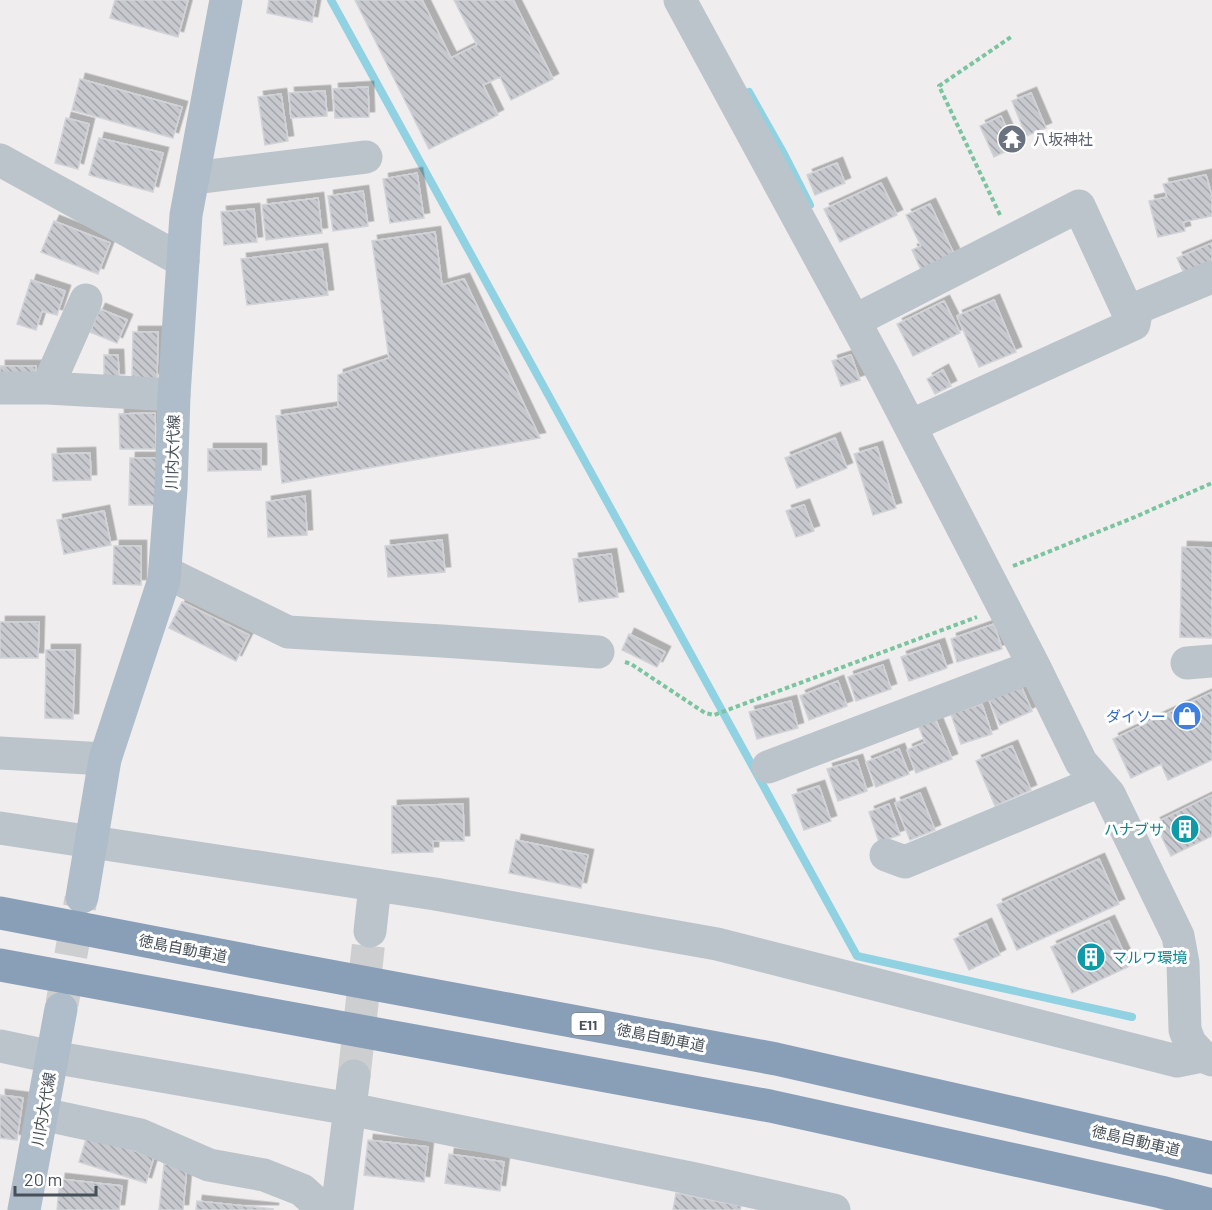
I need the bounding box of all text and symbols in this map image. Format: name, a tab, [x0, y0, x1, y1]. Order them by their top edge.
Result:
temple icon: 八坂神社	[996, 123, 1028, 155]
place label: 八坂神社	[1033, 130, 1093, 148]
street label: 川内大代線	[162, 414, 182, 490]
shop icon: ダイソー	[1171, 700, 1203, 732]
place label: ダイソー	[1106, 707, 1166, 725]
building icon: ハナブサ	[1169, 813, 1201, 845]
place label: ハナブサ	[1104, 820, 1164, 838]
street label: 徳島自動車道	[137, 931, 229, 965]
building icon: マルワ環境	[1075, 941, 1107, 973]
place label: マルワ環境	[1112, 948, 1187, 966]
road number: E11	[572, 1013, 604, 1035]
street label: 徳島自動車道	[615, 1020, 707, 1054]
street label: 川内大代線	[28, 1070, 58, 1148]
street label: 徳島自動車道	[1090, 1121, 1182, 1159]
scale bar	[15, 1159, 96, 1197]
text: 20 m	[24, 1168, 62, 1190]

